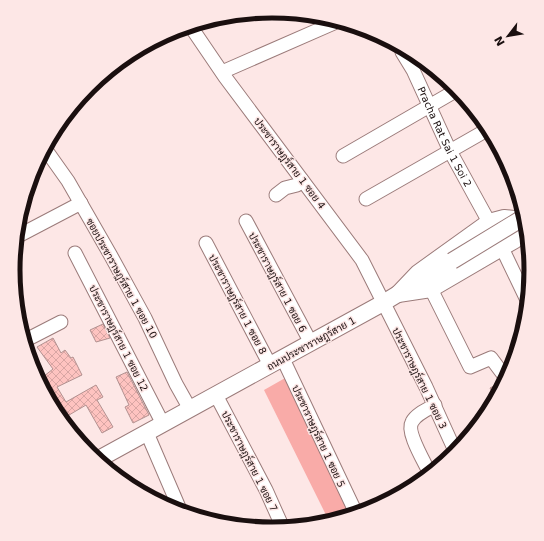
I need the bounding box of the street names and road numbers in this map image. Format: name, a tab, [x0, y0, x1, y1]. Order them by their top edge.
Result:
street label: Pracha Rat Sai 1 Soi 2	[415, 85, 474, 189]
street label: ประชาราษฎร์สาย 1 ซอย 4	[250, 114, 329, 212]
street label: ซอยประชาราษฎร์สาย 1 ซอย 10	[82, 215, 161, 341]
street label: ประชาราษฎร์สาย 1 ซอย 6	[245, 230, 310, 335]
street label: ประชาราษฎร์สาย 1 ซอย 8	[205, 252, 270, 357]
street label: ประชาราษฎร์สาย 1 ซอย 12	[85, 282, 152, 394]
street label: ถนนประชาราษฎร์สาย 1	[264, 313, 358, 374]
street label: ประชาราษฎร์สาย 1 ซอย 3	[388, 325, 451, 432]
street label: ประชาราษฎร์สาย 1 ซอย 5	[288, 383, 349, 490]
street label: ประชาราษฎร์สาย 1 ซอย 7	[218, 408, 282, 514]

